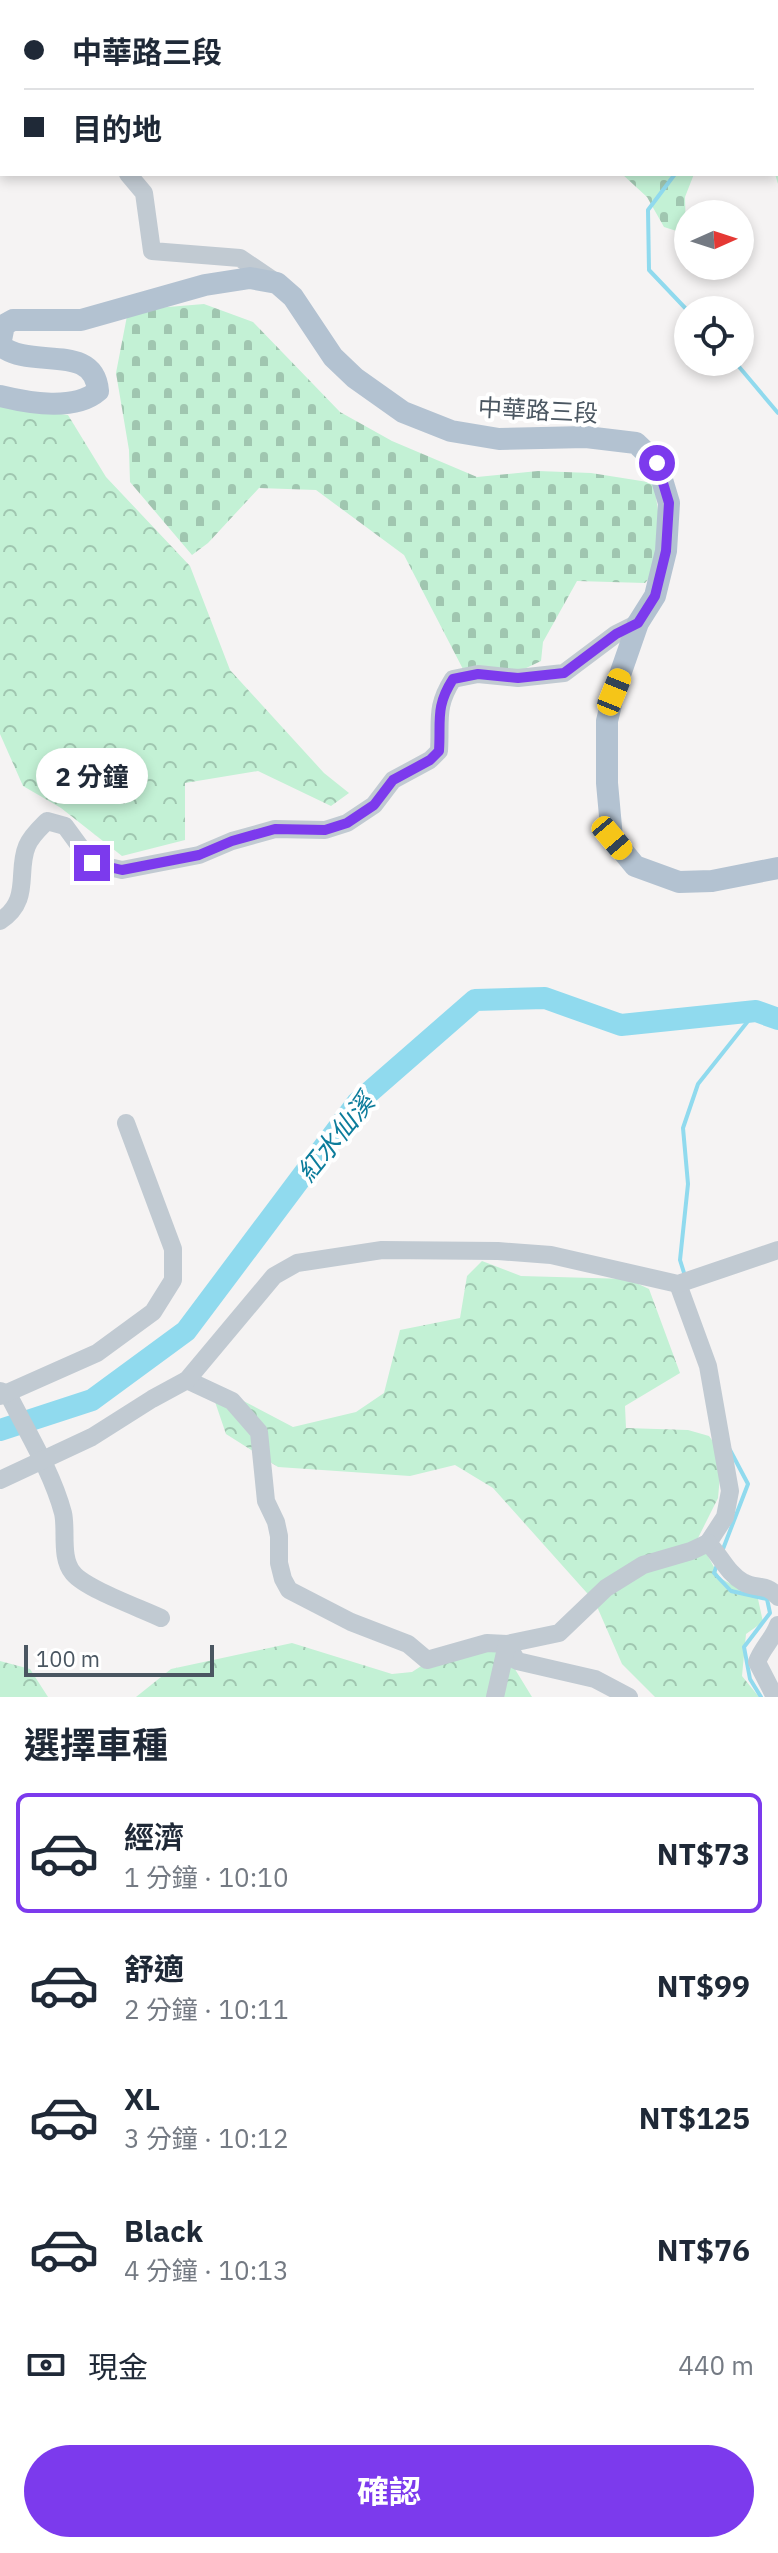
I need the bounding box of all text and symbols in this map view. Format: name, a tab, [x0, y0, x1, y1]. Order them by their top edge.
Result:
text: 中華路三段	[72, 32, 222, 71]
text: 目的地	[72, 109, 162, 148]
north arrow	[674, 200, 754, 280]
map controls	[674, 200, 754, 376]
button: locate	[674, 296, 754, 376]
street label: 中華路三段	[477, 391, 599, 429]
route start	[639, 445, 675, 481]
car	[594, 665, 634, 719]
callout: 2 分鐘	[36, 747, 148, 803]
text: 2 分鐘	[55, 759, 129, 793]
car	[587, 812, 637, 864]
route end	[74, 845, 110, 881]
water label: 紅水仙溪	[289, 1083, 383, 1188]
scale bar	[24, 1641, 214, 1677]
text: 100 m	[36, 1644, 100, 1673]
text: 選擇車種	[24, 1721, 168, 1768]
icon: car	[28, 1817, 100, 1889]
text: 經濟	[124, 1817, 184, 1856]
text: NT$73	[657, 1834, 750, 1873]
text: 1 分鐘 · 10:10	[124, 1860, 288, 1894]
icon: car	[28, 1949, 100, 2021]
text: 舒適	[124, 1949, 184, 1988]
text: NT$99	[657, 1966, 750, 2005]
text: 2 分鐘 · 10:11	[124, 1992, 288, 2026]
text: XL	[124, 2079, 160, 2118]
icon: car	[28, 2081, 100, 2153]
text: NT$125	[639, 2098, 750, 2137]
text: 3 分鐘 · 10:12	[124, 2121, 288, 2155]
text: Black	[124, 2211, 203, 2250]
icon: car	[28, 2213, 100, 2285]
text: NT$76	[657, 2230, 750, 2269]
text: 4 分鐘 · 10:13	[124, 2253, 288, 2287]
icon: cash	[24, 2343, 68, 2387]
text: 現金	[88, 2347, 148, 2386]
text: 440 m	[678, 2348, 754, 2382]
button: 確認	[24, 2445, 754, 2537]

